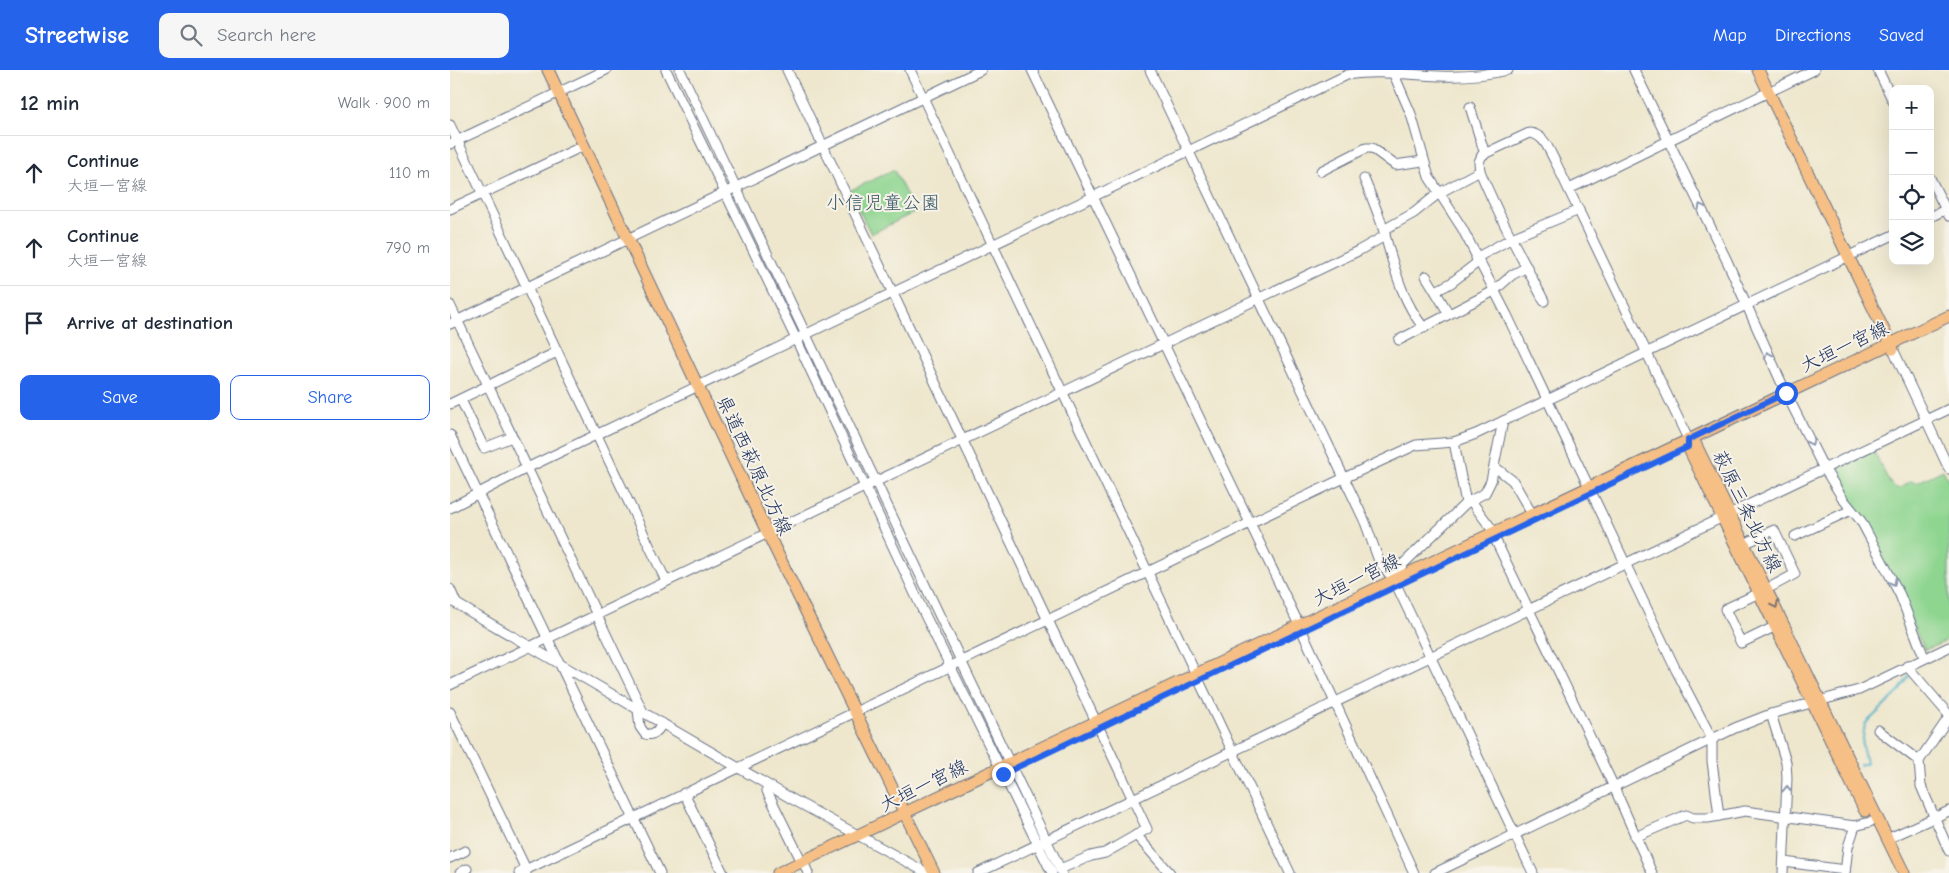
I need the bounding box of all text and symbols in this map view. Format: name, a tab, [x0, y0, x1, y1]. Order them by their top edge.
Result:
search box	[159, 13, 509, 58]
text: Streetwise	[25, 21, 129, 49]
icon: search	[177, 21, 205, 49]
text: Search here	[217, 24, 316, 46]
text: Map	[1713, 25, 1747, 46]
text: Directions	[1775, 25, 1851, 46]
text: Saved	[1879, 25, 1924, 46]
map controls	[1889, 85, 1934, 265]
button: +	[1889, 85, 1934, 130]
text: 12 min	[20, 91, 79, 115]
text: Walk · 900 m	[338, 94, 430, 112]
button: −	[1889, 130, 1934, 175]
text: Continue	[67, 150, 139, 172]
icon: ahead	[20, 159, 48, 187]
text: 110 m	[389, 164, 430, 182]
button: locate	[1889, 175, 1934, 220]
text: 大垣一宮線	[67, 177, 147, 195]
park label: 小信児童公園	[826, 192, 940, 214]
one-way arrow	[1697, 203, 1707, 212]
button: layers	[1889, 220, 1934, 265]
text: Continue	[67, 225, 139, 247]
icon: ahead	[20, 234, 48, 262]
text: 790 m	[386, 239, 430, 257]
text: 大垣一宮線	[67, 252, 147, 270]
icon: arrive	[20, 309, 48, 337]
text: Arrive at destination	[67, 312, 233, 334]
street label: 大垣一宮線	[1797, 317, 1892, 377]
one-way arrow	[1764, 351, 1775, 360]
button: Save	[20, 375, 220, 420]
button: Share	[230, 375, 430, 420]
route start	[1775, 382, 1798, 405]
street label: 県道西萩原北方線	[712, 392, 796, 539]
one-way arrow	[1805, 437, 1815, 446]
street label: 萩原三条北方線	[1708, 447, 1786, 576]
street label: 大垣一宮線	[1309, 549, 1404, 611]
one-way arrow	[1887, 576, 1897, 585]
one-way arrow	[1769, 600, 1779, 609]
street label: 大垣一宮線	[876, 755, 971, 817]
route end	[992, 763, 1015, 786]
one-way arrow	[1782, 785, 1792, 793]

